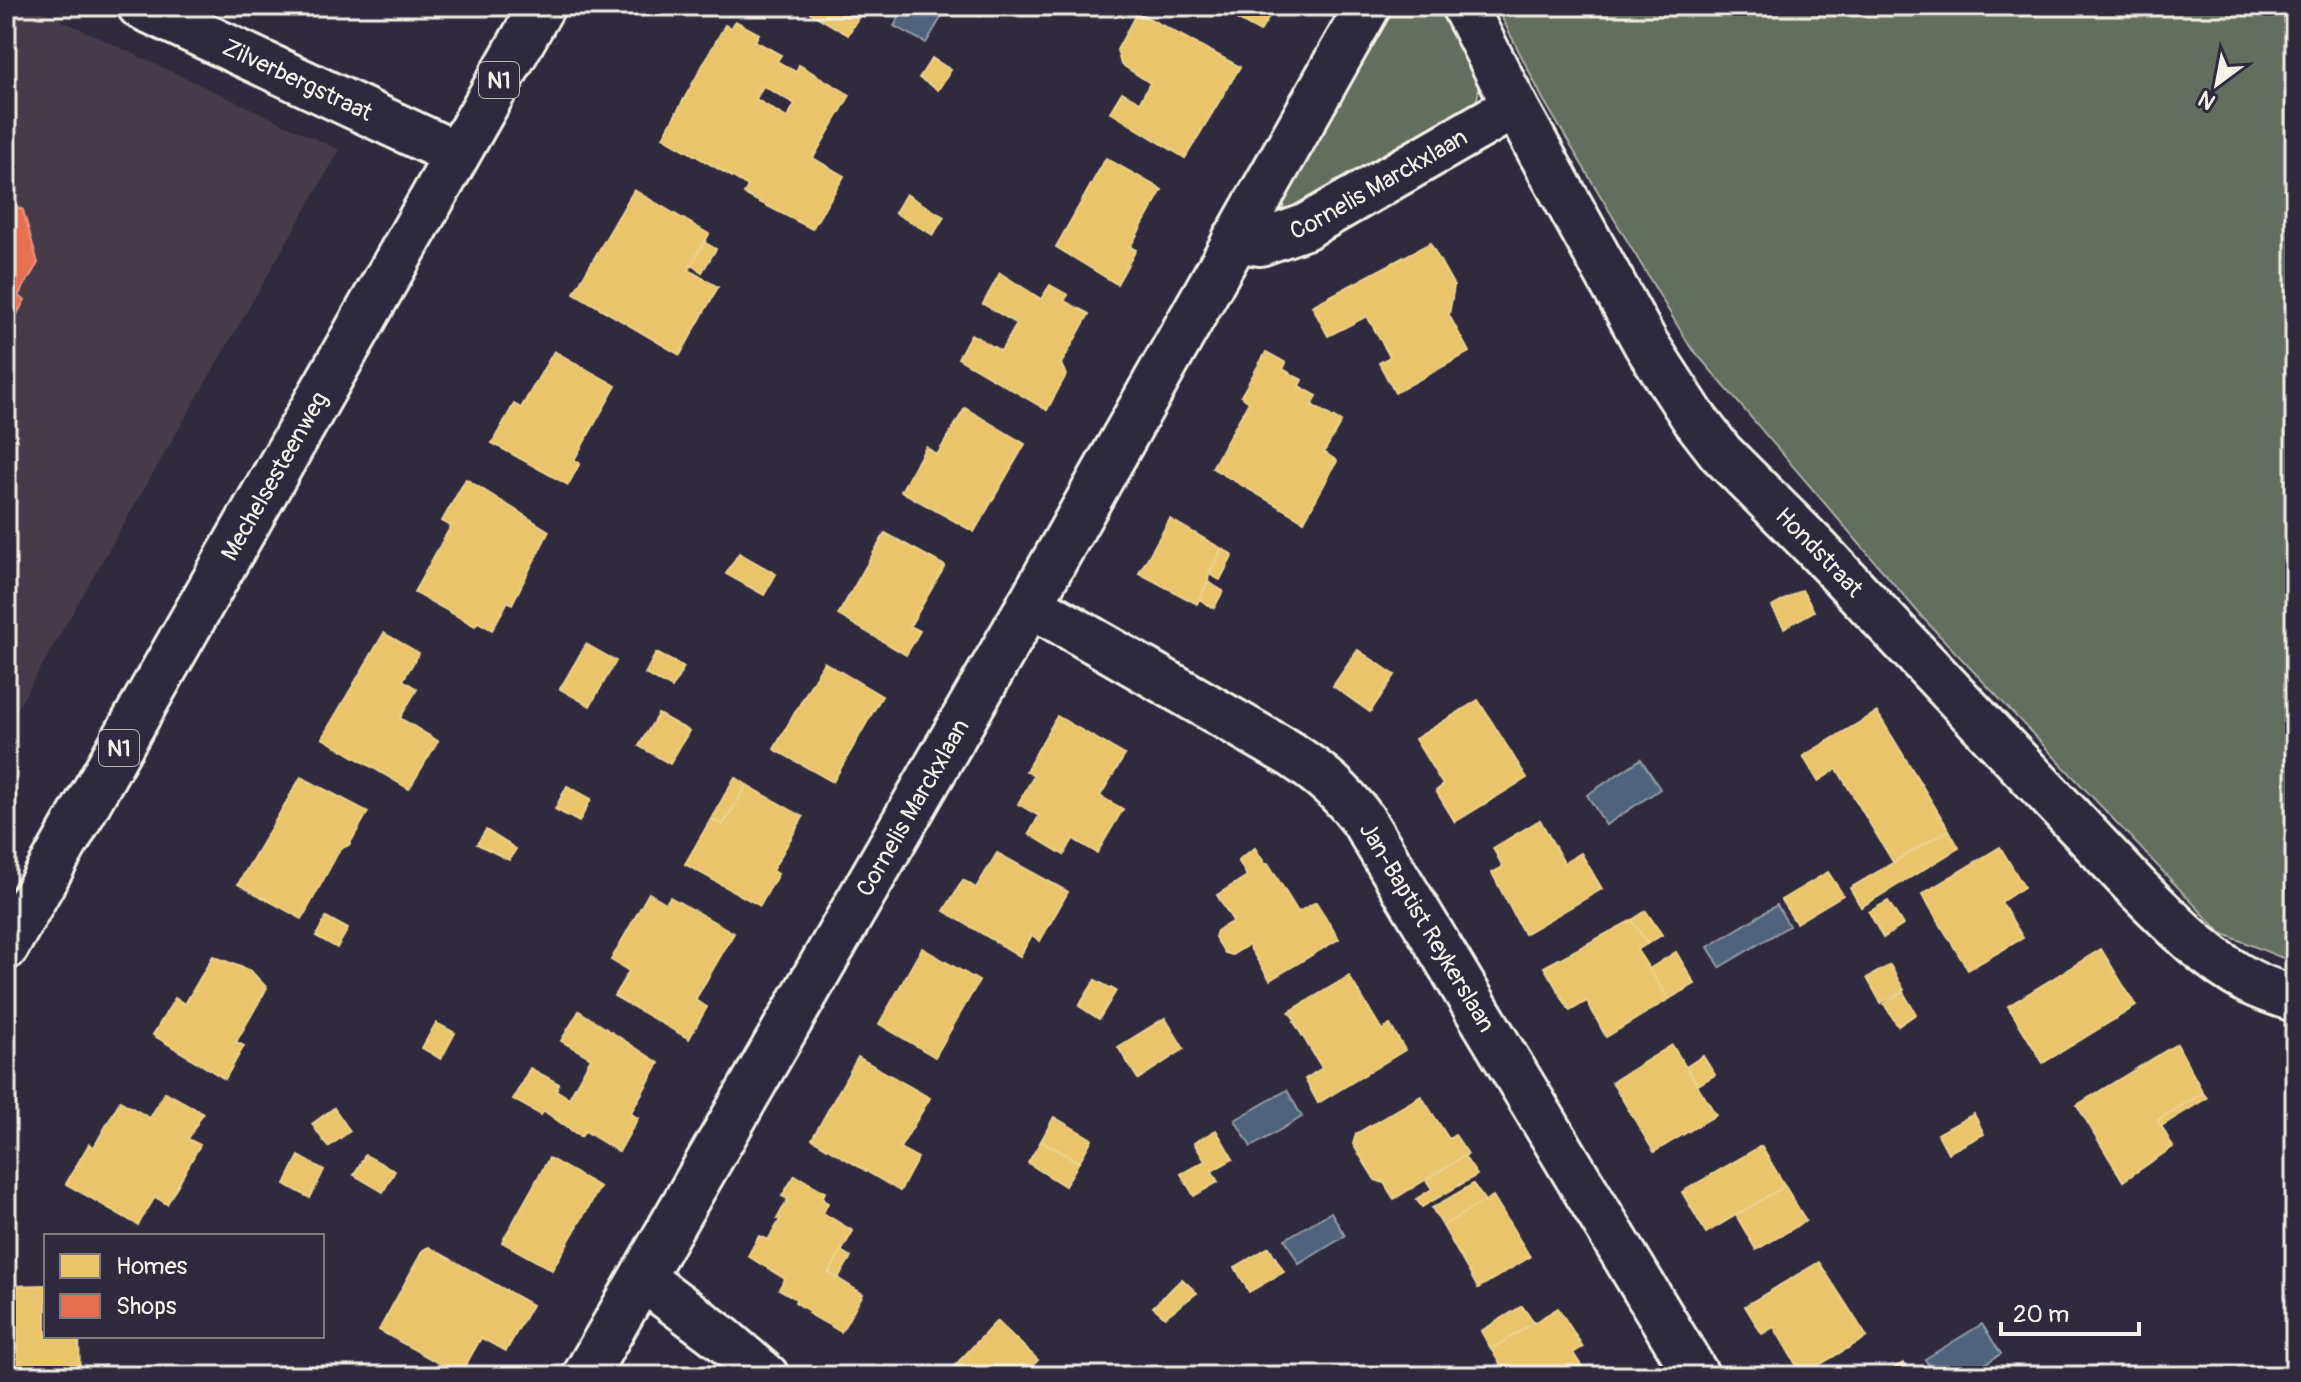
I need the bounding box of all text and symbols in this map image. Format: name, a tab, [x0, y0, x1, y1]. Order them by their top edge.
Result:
street label: Zilverbergstraat	[218, 33, 377, 128]
north arrow	[2177, 44, 2257, 124]
road number: N1	[479, 62, 519, 98]
text: N	[2193, 84, 2221, 116]
street label: Cornelis Marckxlaan	[1286, 123, 1473, 246]
street label: Mechelsesteenweg	[215, 387, 334, 566]
street label: Hondstraat	[1769, 502, 1869, 604]
street label: Cornelis Marckxlaan	[851, 714, 976, 902]
road number: N1	[99, 730, 139, 766]
street label: Jan-Baptist Reykerslaan	[1353, 817, 1501, 1037]
legend	[44, 1234, 324, 1338]
text: Homes	[116, 1252, 188, 1281]
scale bar	[2001, 1286, 2139, 1336]
text: Shops	[116, 1292, 177, 1321]
text: 20 m	[2013, 1300, 2069, 1329]

